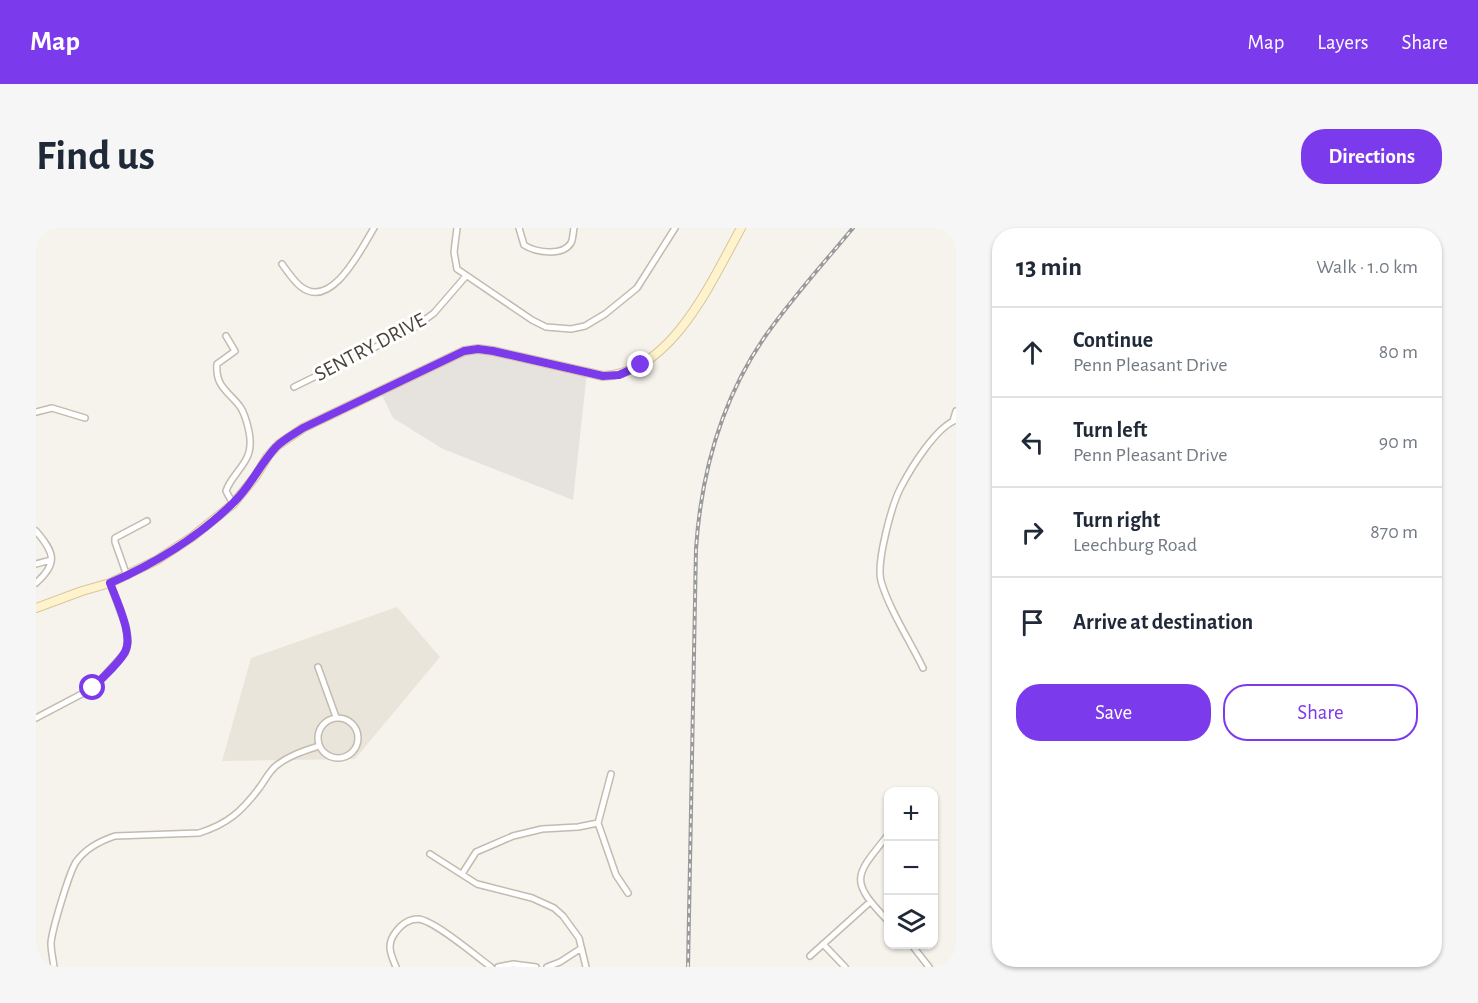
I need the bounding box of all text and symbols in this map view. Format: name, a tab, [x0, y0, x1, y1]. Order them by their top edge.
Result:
text: Map	[30, 28, 80, 56]
text: Map	[1248, 32, 1284, 53]
text: Layers	[1317, 32, 1368, 53]
text: Share	[1401, 32, 1448, 53]
button: Directions	[1301, 129, 1442, 184]
text: Find us	[36, 135, 155, 177]
text: 13 min	[1016, 254, 1082, 280]
text: Walk · 1.0 km	[1316, 257, 1418, 277]
street label: SENTRY DRIVE	[311, 309, 429, 385]
text: Continue	[1073, 329, 1153, 351]
icon: ahead	[1016, 336, 1049, 369]
text: 80 m	[1379, 342, 1418, 362]
route end	[627, 351, 653, 377]
text: Penn Pleasant Drive	[1073, 355, 1227, 375]
text: Turn left	[1073, 419, 1147, 441]
icon: left	[1016, 426, 1049, 459]
text: 90 m	[1379, 432, 1418, 452]
text: Penn Pleasant Drive	[1073, 445, 1227, 465]
text: Turn right	[1073, 509, 1160, 531]
icon: right	[1016, 516, 1049, 549]
text: 870 m	[1370, 522, 1418, 542]
text: Leechburg Road	[1073, 535, 1197, 555]
icon: arrive	[1016, 606, 1049, 639]
text: Arrive at destination	[1073, 611, 1253, 633]
route start	[79, 674, 105, 700]
button: Save	[1016, 684, 1211, 741]
button: Share	[1223, 684, 1418, 741]
map controls	[884, 787, 938, 949]
button: +	[884, 787, 938, 841]
button: −	[884, 841, 938, 895]
button: layers	[884, 895, 938, 949]

